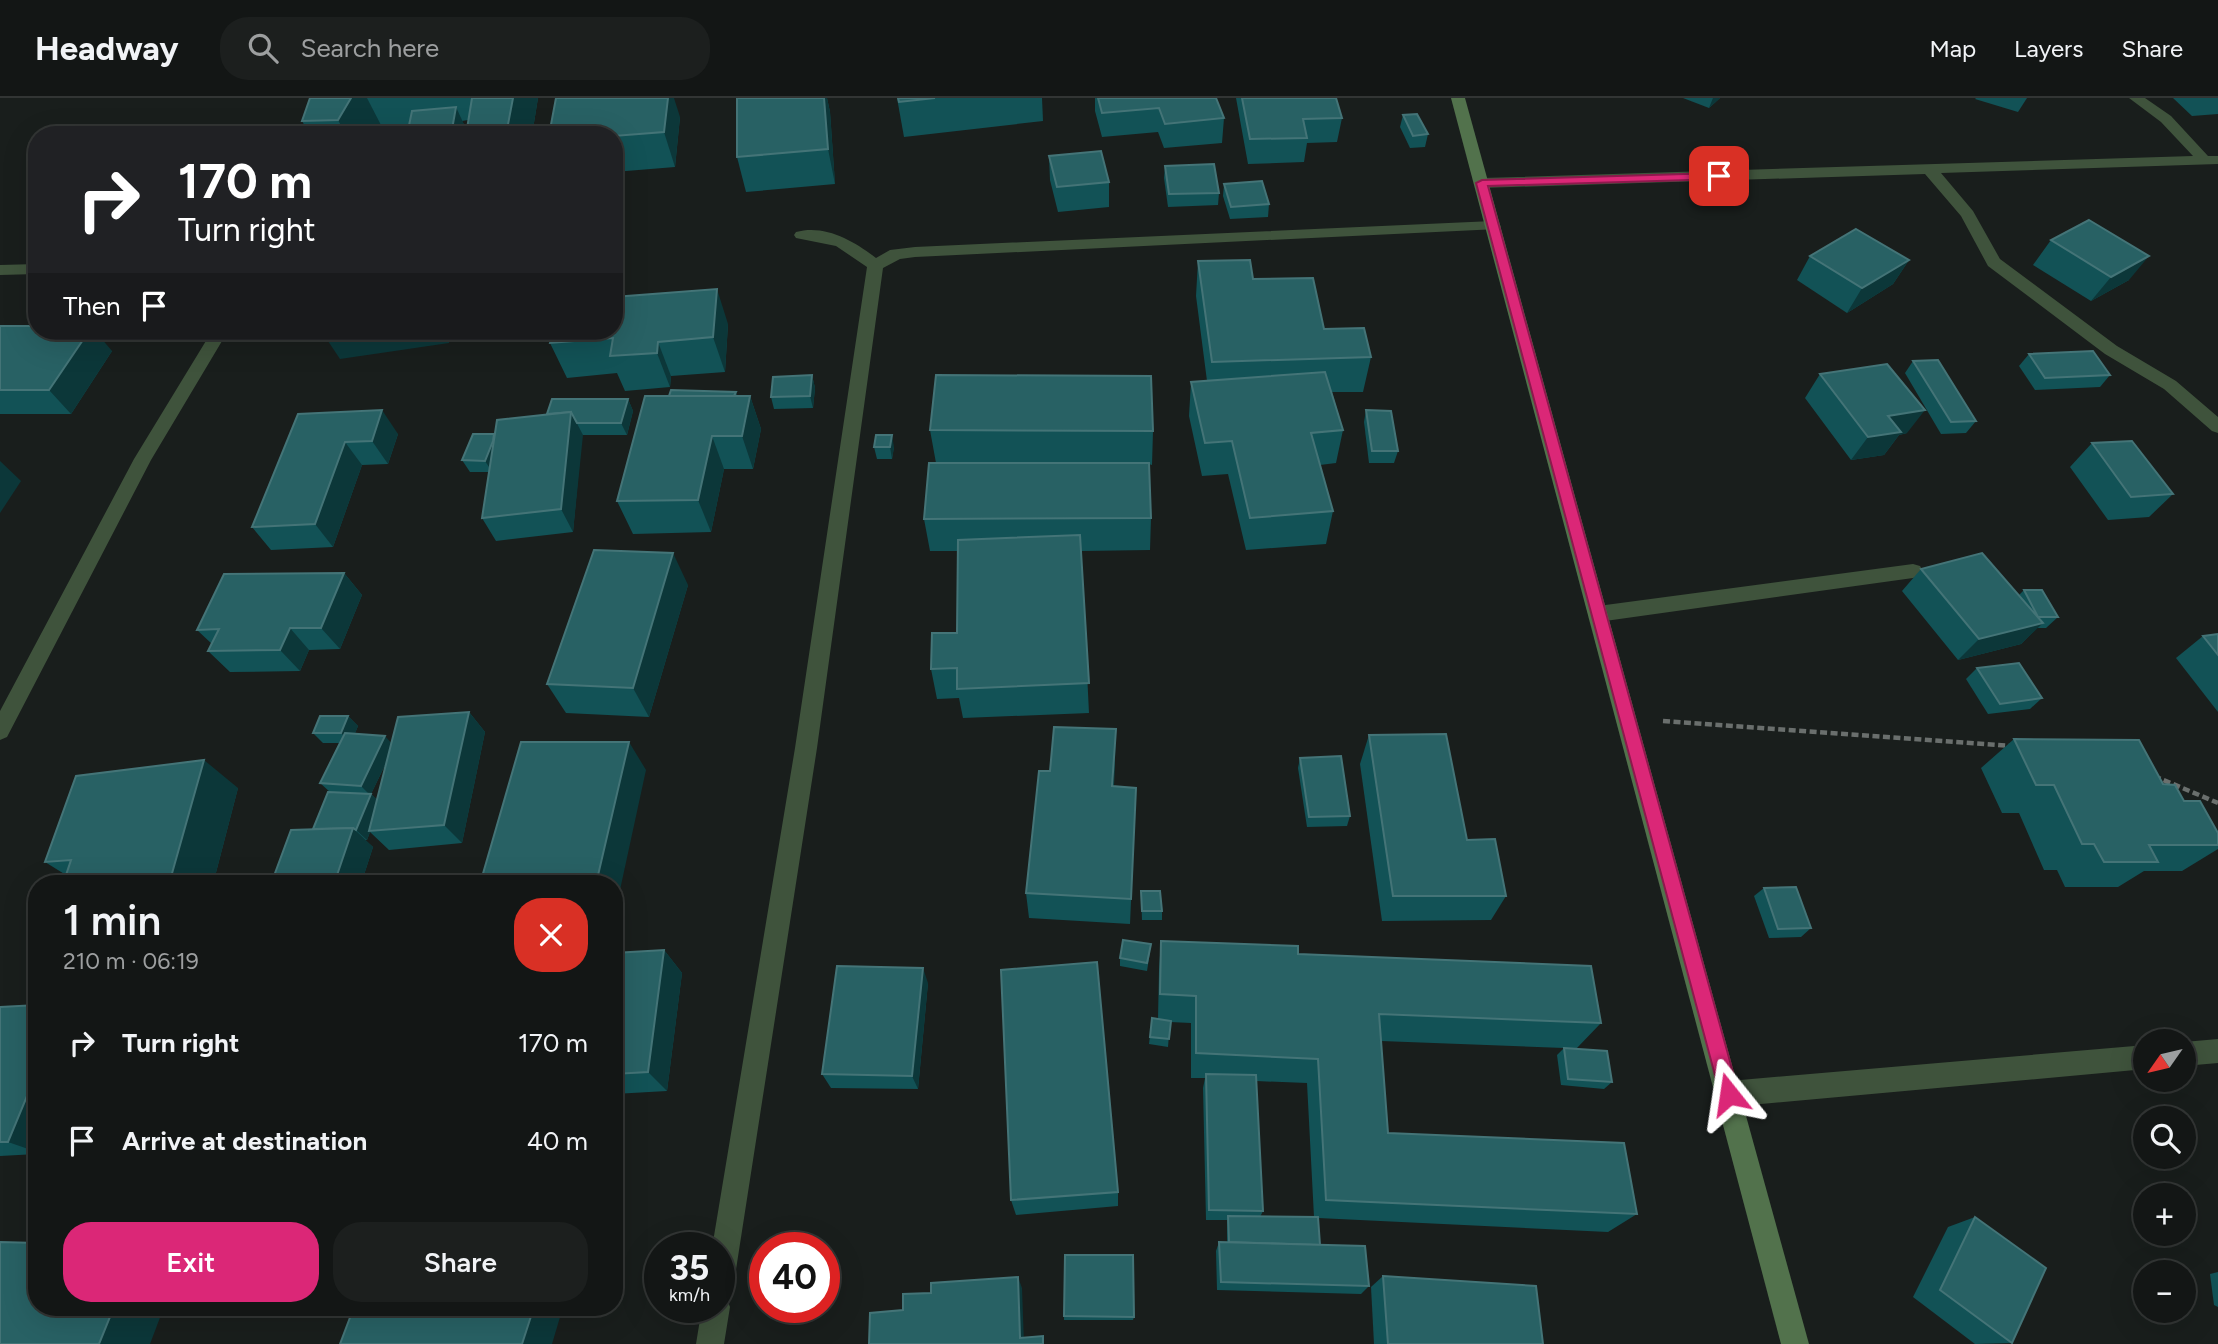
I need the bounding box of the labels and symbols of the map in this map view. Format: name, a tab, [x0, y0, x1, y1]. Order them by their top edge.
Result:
pin	[1689, 146, 1749, 206]
north arrow	[2133, 1029, 2196, 1092]
position arrow	[1692, 1057, 1766, 1131]
speed limit sign: 40	[749, 1232, 840, 1323]

